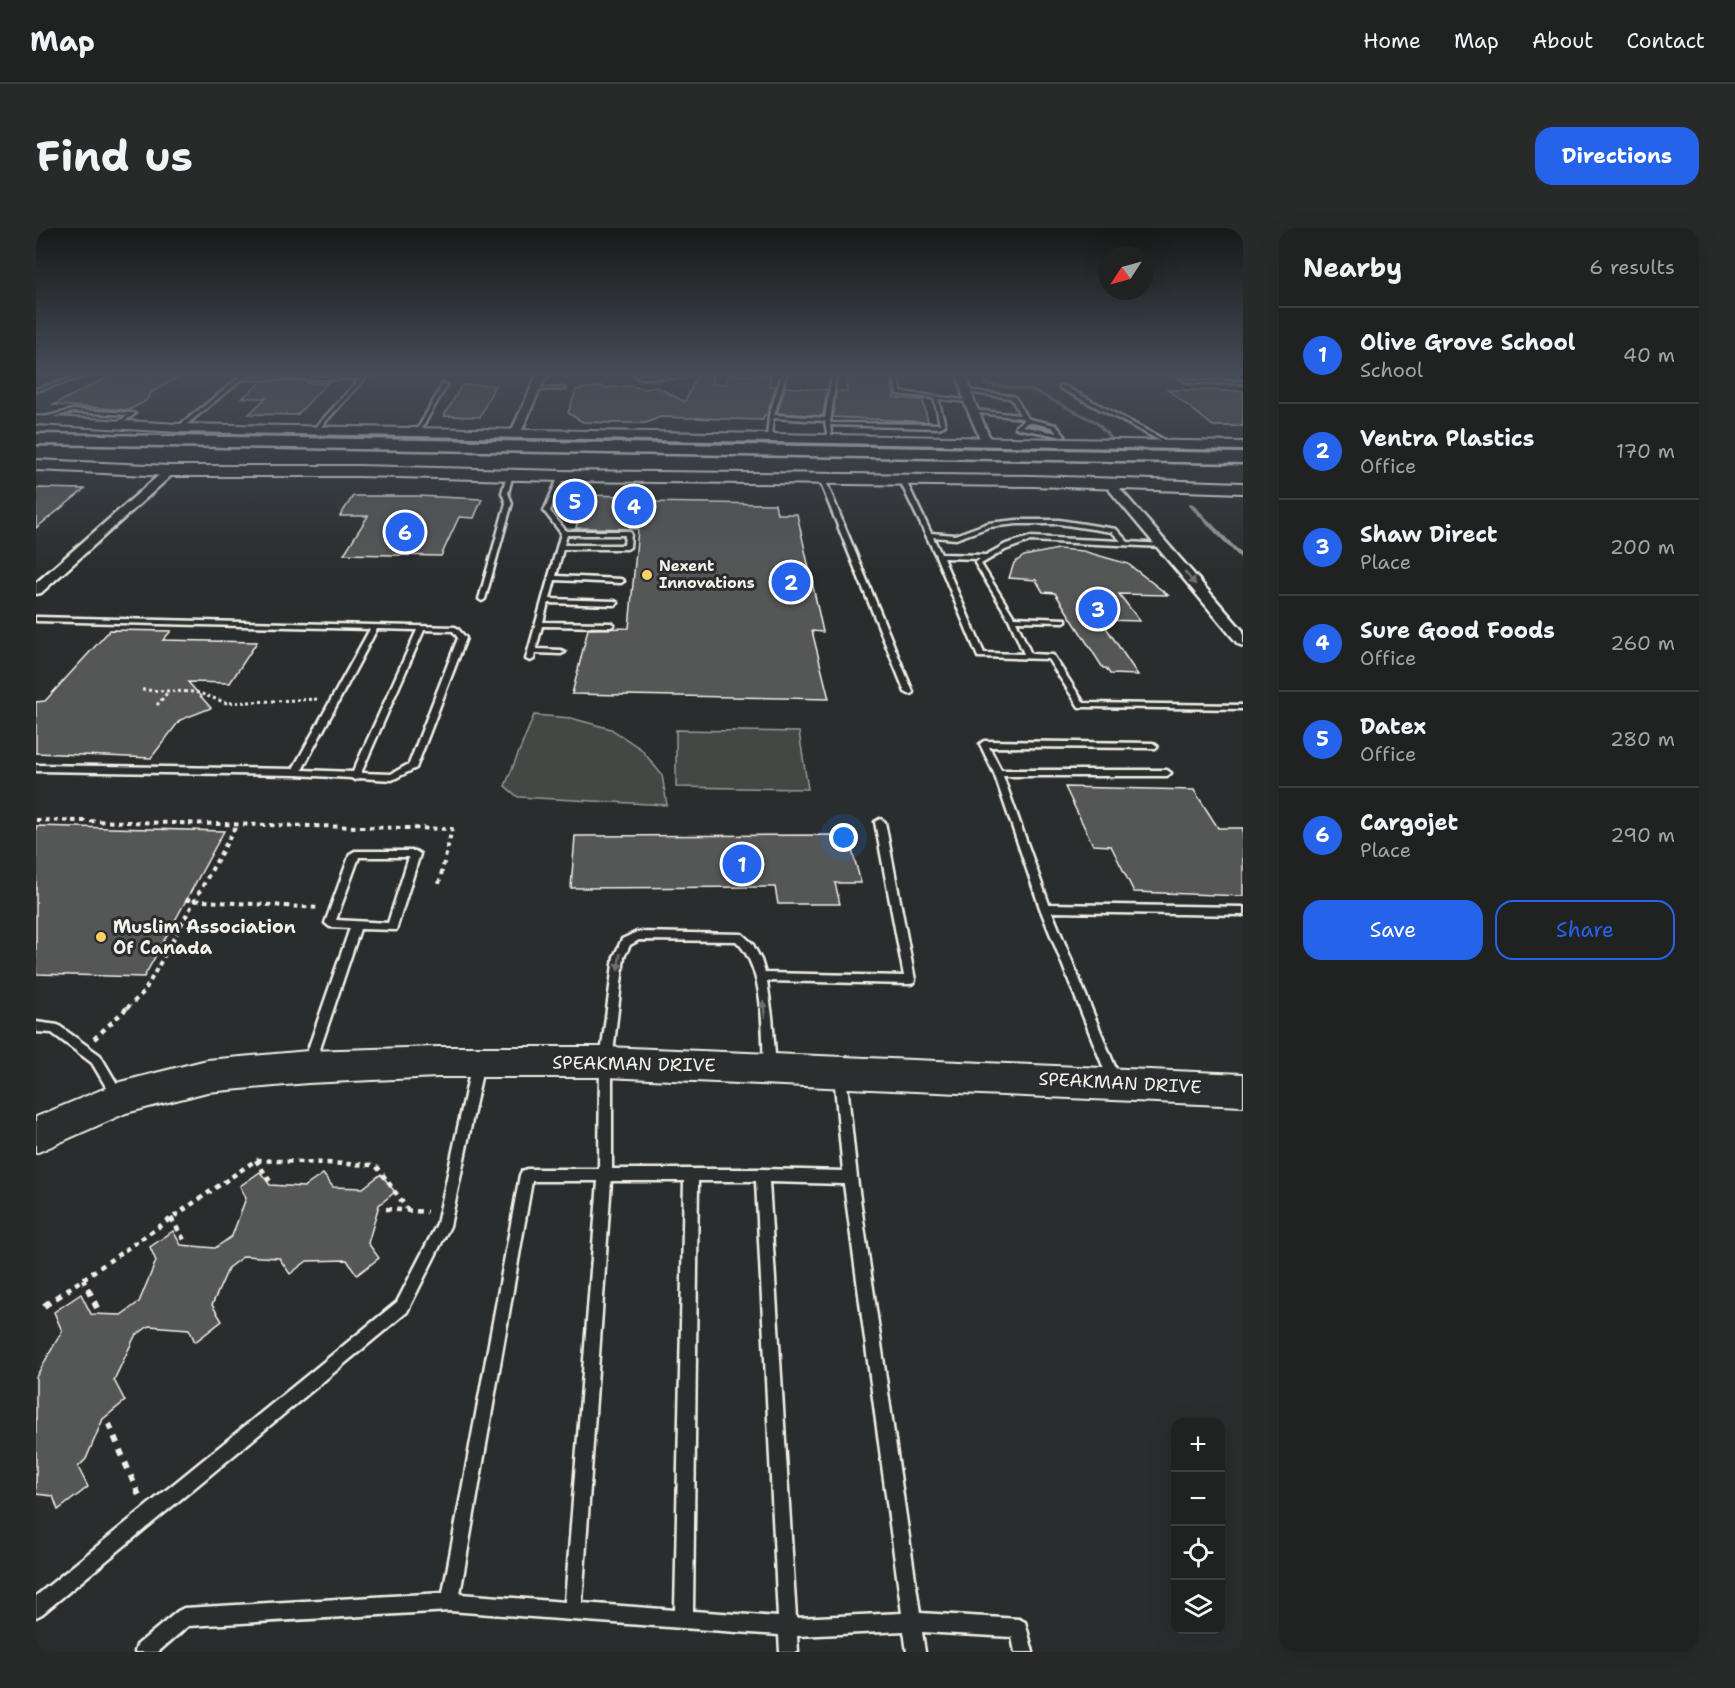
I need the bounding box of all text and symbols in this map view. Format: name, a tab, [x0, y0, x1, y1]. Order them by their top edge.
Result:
text: Map	[30, 22, 95, 60]
text: Home	[1363, 27, 1421, 55]
text: Map	[1454, 27, 1499, 55]
text: About	[1532, 27, 1593, 55]
text: Contact	[1626, 27, 1705, 55]
button: Directions	[1535, 127, 1699, 185]
text: Find us	[36, 128, 193, 184]
north arrow	[1099, 246, 1153, 300]
text: Nearby	[1303, 250, 1402, 285]
text: 6 results	[1589, 254, 1675, 280]
text: Olive Grove School	[1360, 328, 1575, 357]
text: 1	[1318, 342, 1327, 368]
text: 40 m	[1623, 342, 1675, 368]
text: School	[1360, 357, 1423, 383]
text: Ventra Plastics	[1360, 424, 1534, 453]
text: 2	[1316, 438, 1330, 464]
text: 170 m	[1616, 438, 1675, 464]
text: Office	[1360, 453, 1416, 479]
pin: 5	[556, 478, 594, 524]
pin: 4	[614, 484, 654, 528]
pin: 6	[386, 510, 424, 554]
text: Shaw Direct	[1360, 520, 1497, 549]
text: 3	[1316, 534, 1330, 560]
text: 200 m	[1610, 534, 1675, 560]
text: Place	[1360, 549, 1411, 575]
place label: Nexent Innovations	[659, 556, 755, 593]
pin: 2	[772, 560, 810, 604]
marker: Nexent Innovations	[640, 568, 654, 582]
one-way arrow	[1184, 570, 1197, 586]
pin: 3	[1078, 586, 1118, 632]
text: Sure Good Foods	[1360, 616, 1555, 645]
text: 4	[1316, 630, 1330, 656]
text: 260 m	[1610, 630, 1675, 656]
text: Office	[1360, 645, 1416, 671]
text: Datex	[1360, 712, 1426, 741]
text: 5	[1316, 726, 1329, 752]
text: 280 m	[1610, 726, 1675, 752]
text: Office	[1360, 741, 1416, 767]
text: Cargojet	[1360, 808, 1458, 837]
text: 6	[1316, 822, 1330, 848]
text: 290 m	[1610, 822, 1675, 848]
your location	[829, 823, 858, 852]
text: Place	[1360, 837, 1411, 863]
pin: 1	[722, 842, 762, 886]
button: Save	[1303, 900, 1483, 960]
button: Share	[1495, 900, 1675, 960]
place label: Muslim Association Of Canada	[113, 915, 296, 960]
marker: Muslim Association Of Canada	[94, 930, 108, 944]
one-way arrow	[614, 953, 623, 972]
one-way arrow	[759, 1000, 769, 1019]
street label: SPEAKMAN DRIVE	[552, 1051, 716, 1077]
street label: SPEAKMAN DRIVE	[1038, 1067, 1202, 1099]
map controls	[1171, 1418, 1225, 1634]
button: +	[1171, 1418, 1225, 1472]
button: −	[1171, 1472, 1225, 1526]
button: locate	[1171, 1526, 1225, 1580]
button: layers	[1171, 1580, 1225, 1634]

